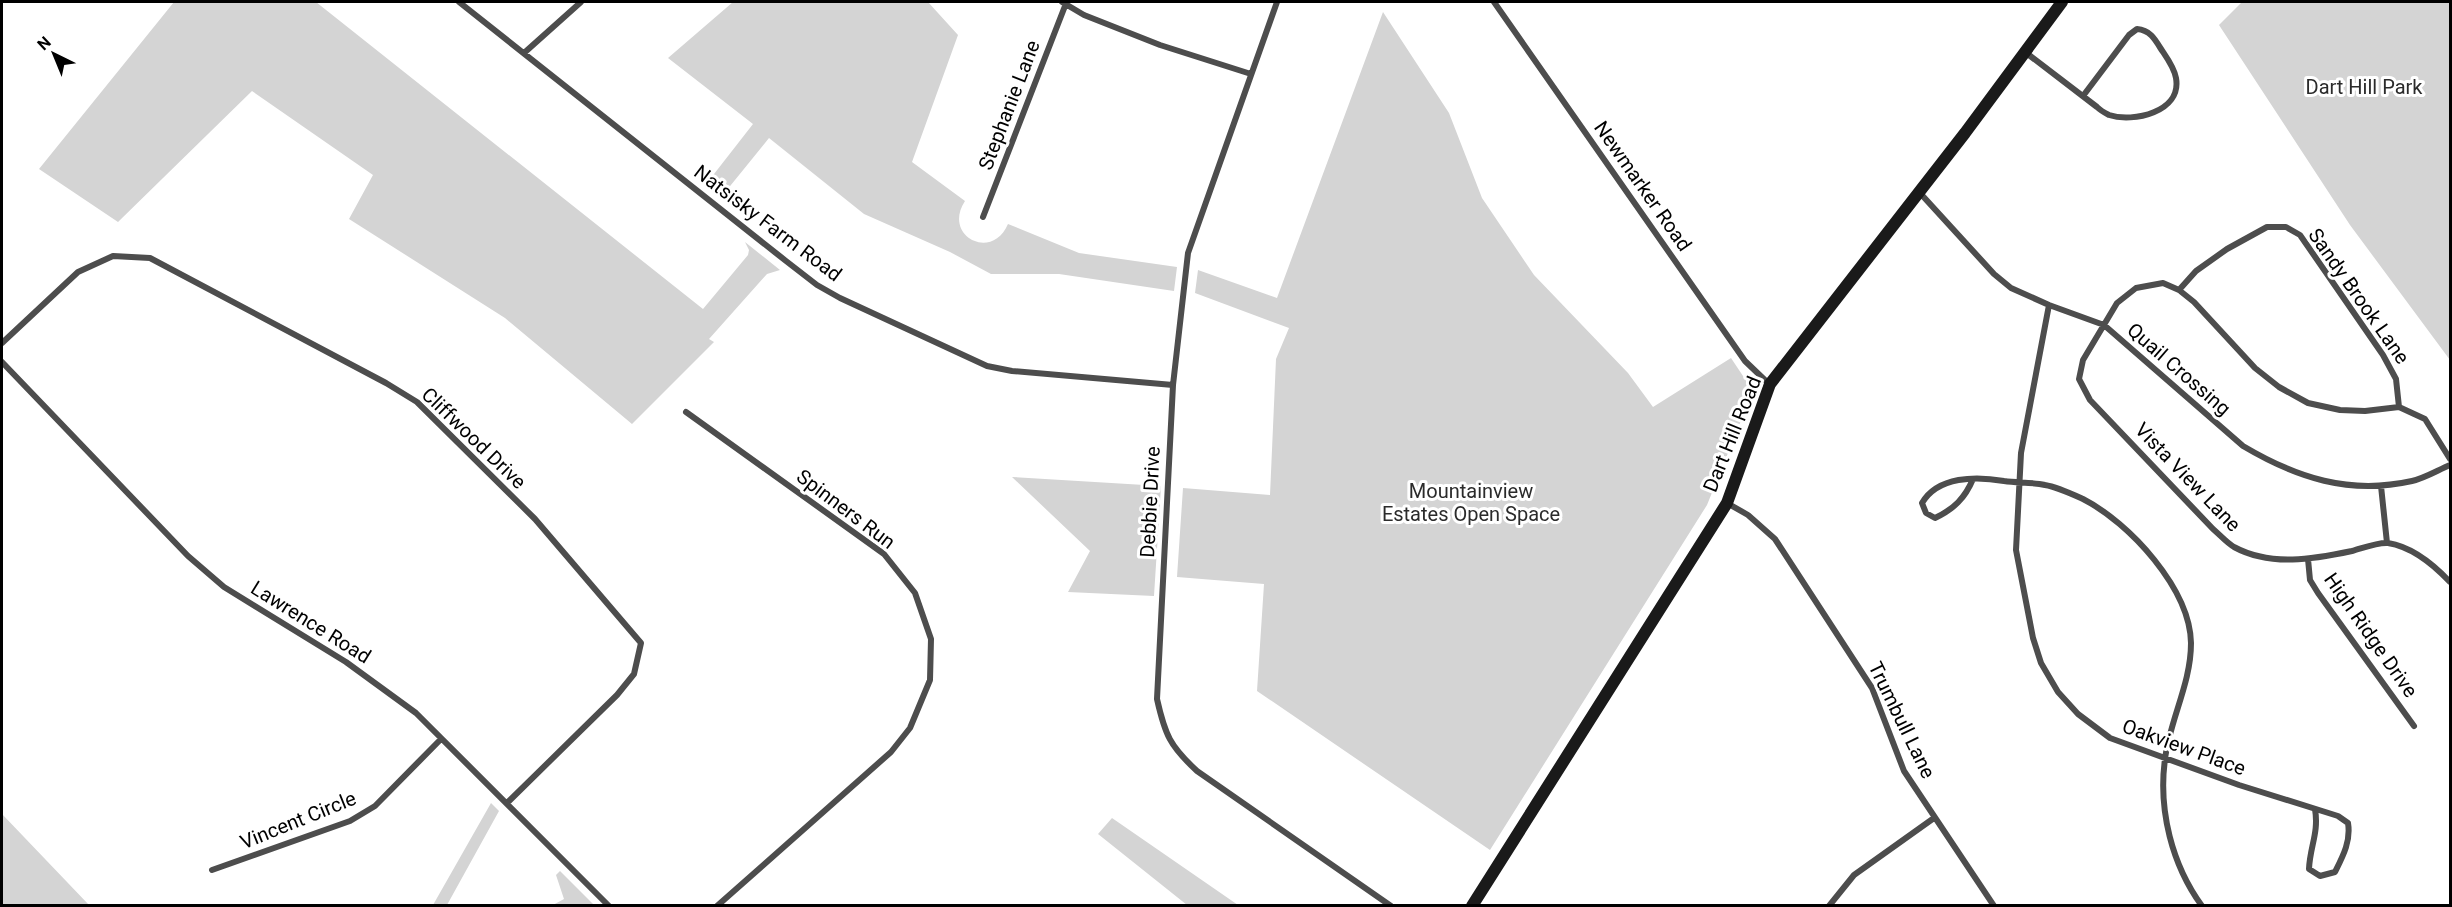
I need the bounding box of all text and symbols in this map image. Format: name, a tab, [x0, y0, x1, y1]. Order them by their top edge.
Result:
north arrow	[24, 24, 84, 84]
text: N	[34, 33, 55, 54]
street label: Stephanie Lane	[973, 37, 1045, 173]
park label: Dart Hill Park	[2306, 75, 2423, 99]
street label: Newmarker Road	[1589, 116, 1697, 256]
street label: Natsisky Farm Road	[689, 160, 847, 286]
street label: Sandy Brook Lane	[2303, 224, 2415, 368]
street label: Quail Crossing	[2122, 318, 2236, 420]
street label: Dart Hill Road	[1698, 373, 1766, 495]
street label: Cliffwood Drive	[417, 382, 531, 494]
street label: Vista View Lane	[2130, 418, 2246, 536]
street label: Debbie Drive	[1135, 446, 1165, 558]
street label: Spinners Run	[792, 464, 900, 554]
park label: Mountainview Estates Open Space	[1382, 479, 1560, 526]
street label: High Ridge Drive	[2319, 568, 2423, 702]
street label: Lawrence Road	[247, 576, 375, 668]
street label: Trumbull Lane	[1863, 658, 1941, 782]
street label: Oakview Place	[2119, 714, 2249, 780]
street label: Vincent Circle	[237, 786, 359, 854]

